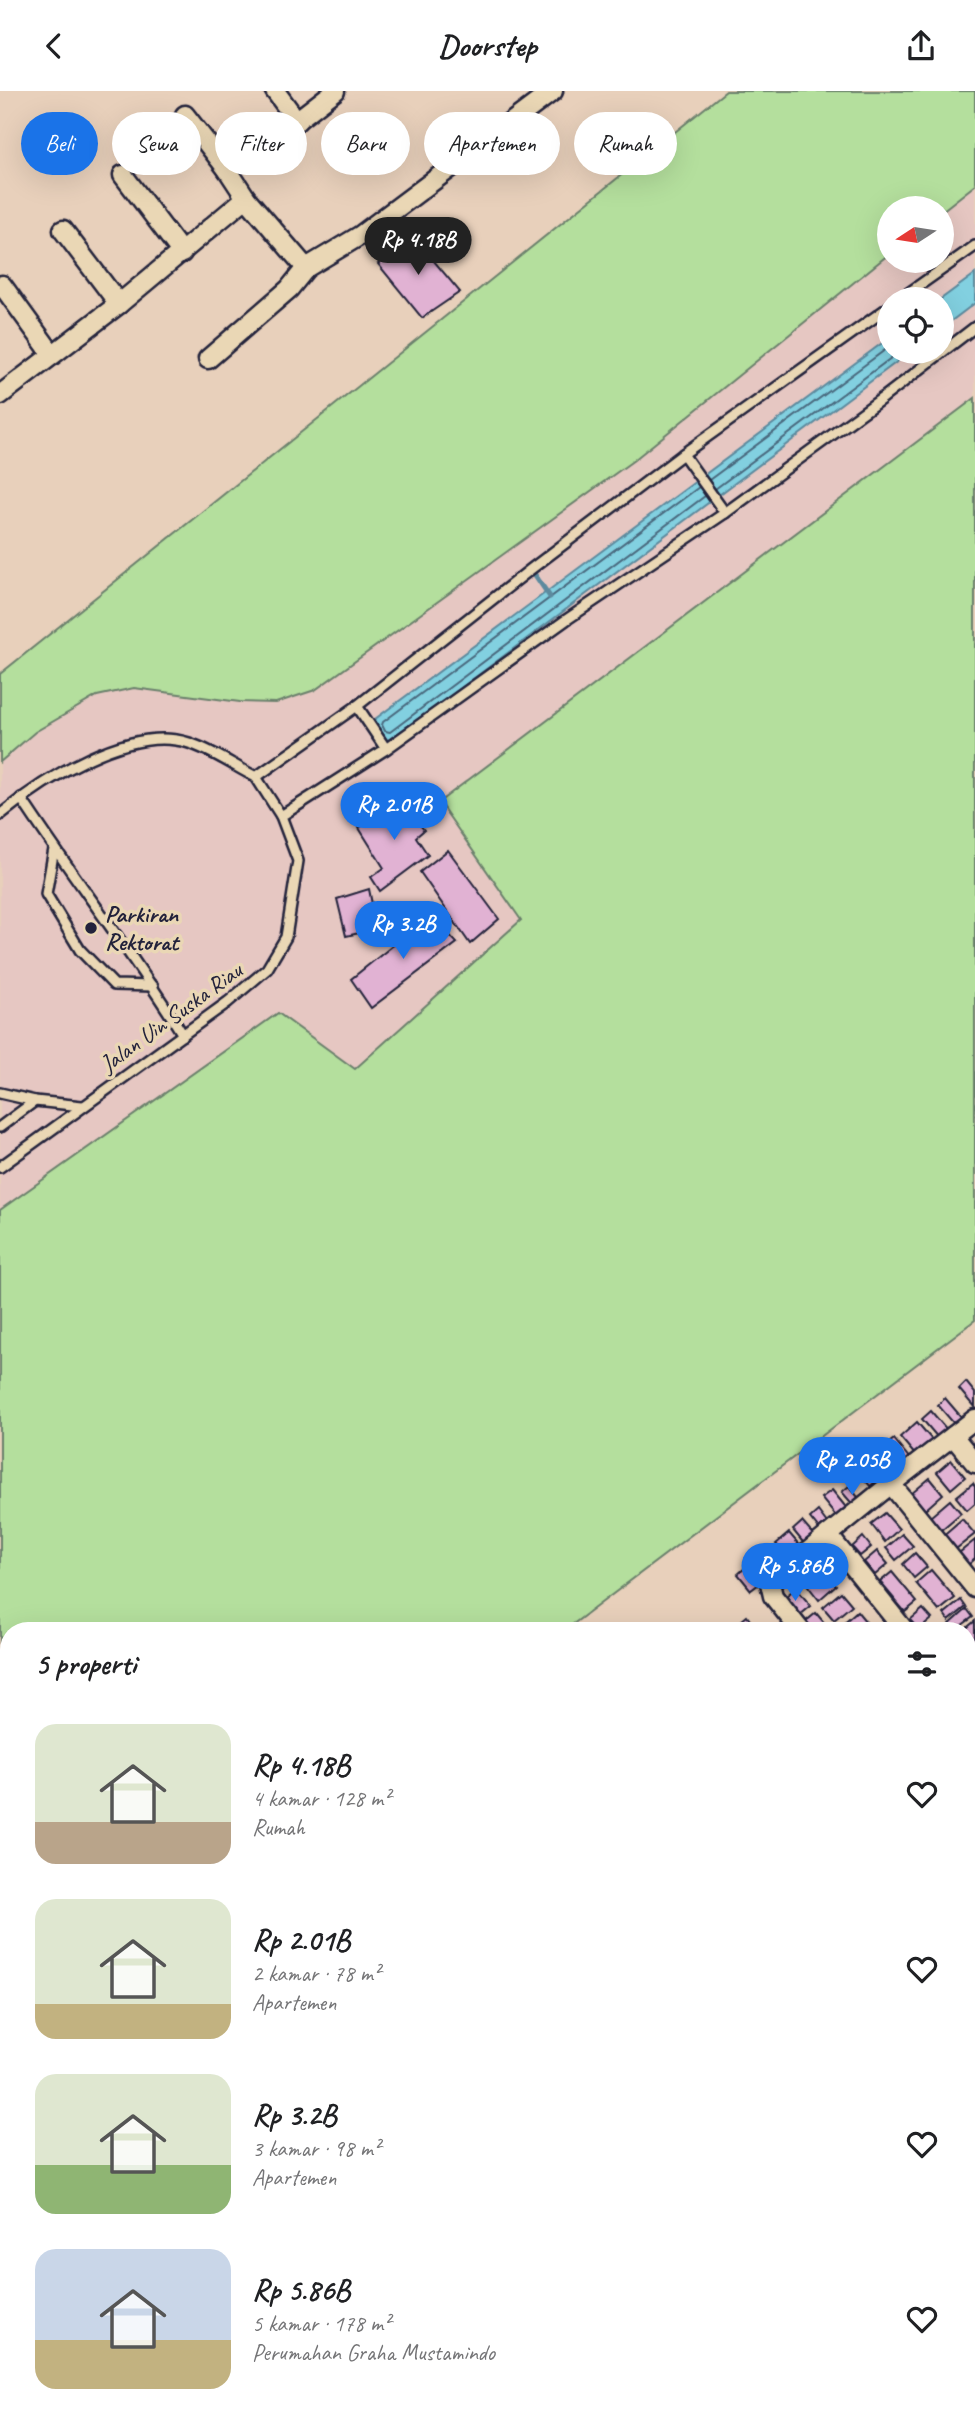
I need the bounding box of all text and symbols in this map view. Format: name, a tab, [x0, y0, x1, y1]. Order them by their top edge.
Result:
text: Doorstep	[438, 25, 537, 66]
icon: back	[35, 27, 73, 65]
icon: share	[902, 27, 940, 65]
chip: Beli	[21, 112, 98, 175]
chip: Sewa	[112, 112, 201, 175]
chip: Filter	[215, 112, 307, 175]
chip: Baru	[321, 112, 410, 175]
chip: Apartemen	[424, 112, 560, 175]
chip: Rumah	[574, 112, 677, 175]
north arrow	[877, 196, 954, 273]
map controls	[877, 196, 954, 364]
pin: Rp 4.18B	[346, 218, 490, 277]
text: Rp 4.18B	[381, 225, 455, 254]
button: locate	[877, 287, 954, 364]
pin: Rp 2.01B	[322, 783, 466, 842]
text: Rp 2.01B	[357, 790, 431, 819]
place label: Parkiran Rektorat	[105, 899, 181, 957]
pin: Rp 3.2B	[338, 901, 468, 961]
text: Rp 3.2B	[371, 909, 435, 938]
marker: Parkiran Rektorat	[83, 920, 99, 936]
street label: Jalan Uin Suska Riau	[93, 954, 250, 1079]
pin: Rp 2.05B	[780, 1437, 924, 1497]
text: Rp 2.05B	[815, 1445, 889, 1474]
pin: Rp 5.86B	[723, 1543, 867, 1603]
text: Rp 5.86B	[758, 1551, 832, 1580]
text: 5 properti	[35, 1645, 136, 1683]
icon: filters	[903, 1645, 941, 1683]
text: Rp 4.18B	[252, 1746, 350, 1784]
icon: home	[91, 1752, 175, 1836]
icon: heart	[903, 1775, 941, 1813]
text: 4 kamar · 128 m²	[252, 1784, 390, 1813]
text: Rumah	[252, 1813, 305, 1842]
text: Rp 2.01B	[252, 1921, 350, 1959]
icon: home	[91, 1927, 175, 2011]
icon: heart	[903, 1950, 941, 1988]
text: 2 kamar · 78 m²	[252, 1959, 380, 1988]
text: Apartemen	[252, 1988, 336, 2017]
text: Rp 3.2B	[252, 2096, 336, 2134]
icon: home	[91, 2102, 175, 2186]
icon: heart	[903, 2125, 941, 2163]
text: 3 kamar · 98 m²	[252, 2134, 380, 2163]
text: Apartemen	[252, 2163, 336, 2192]
text: Rp 5.86B	[252, 2271, 350, 2309]
icon: home	[91, 2277, 175, 2361]
icon: heart	[903, 2300, 941, 2338]
text: 5 kamar · 178 m²	[252, 2309, 390, 2338]
text: Perumahan Graha Mustamindo	[252, 2338, 495, 2367]

